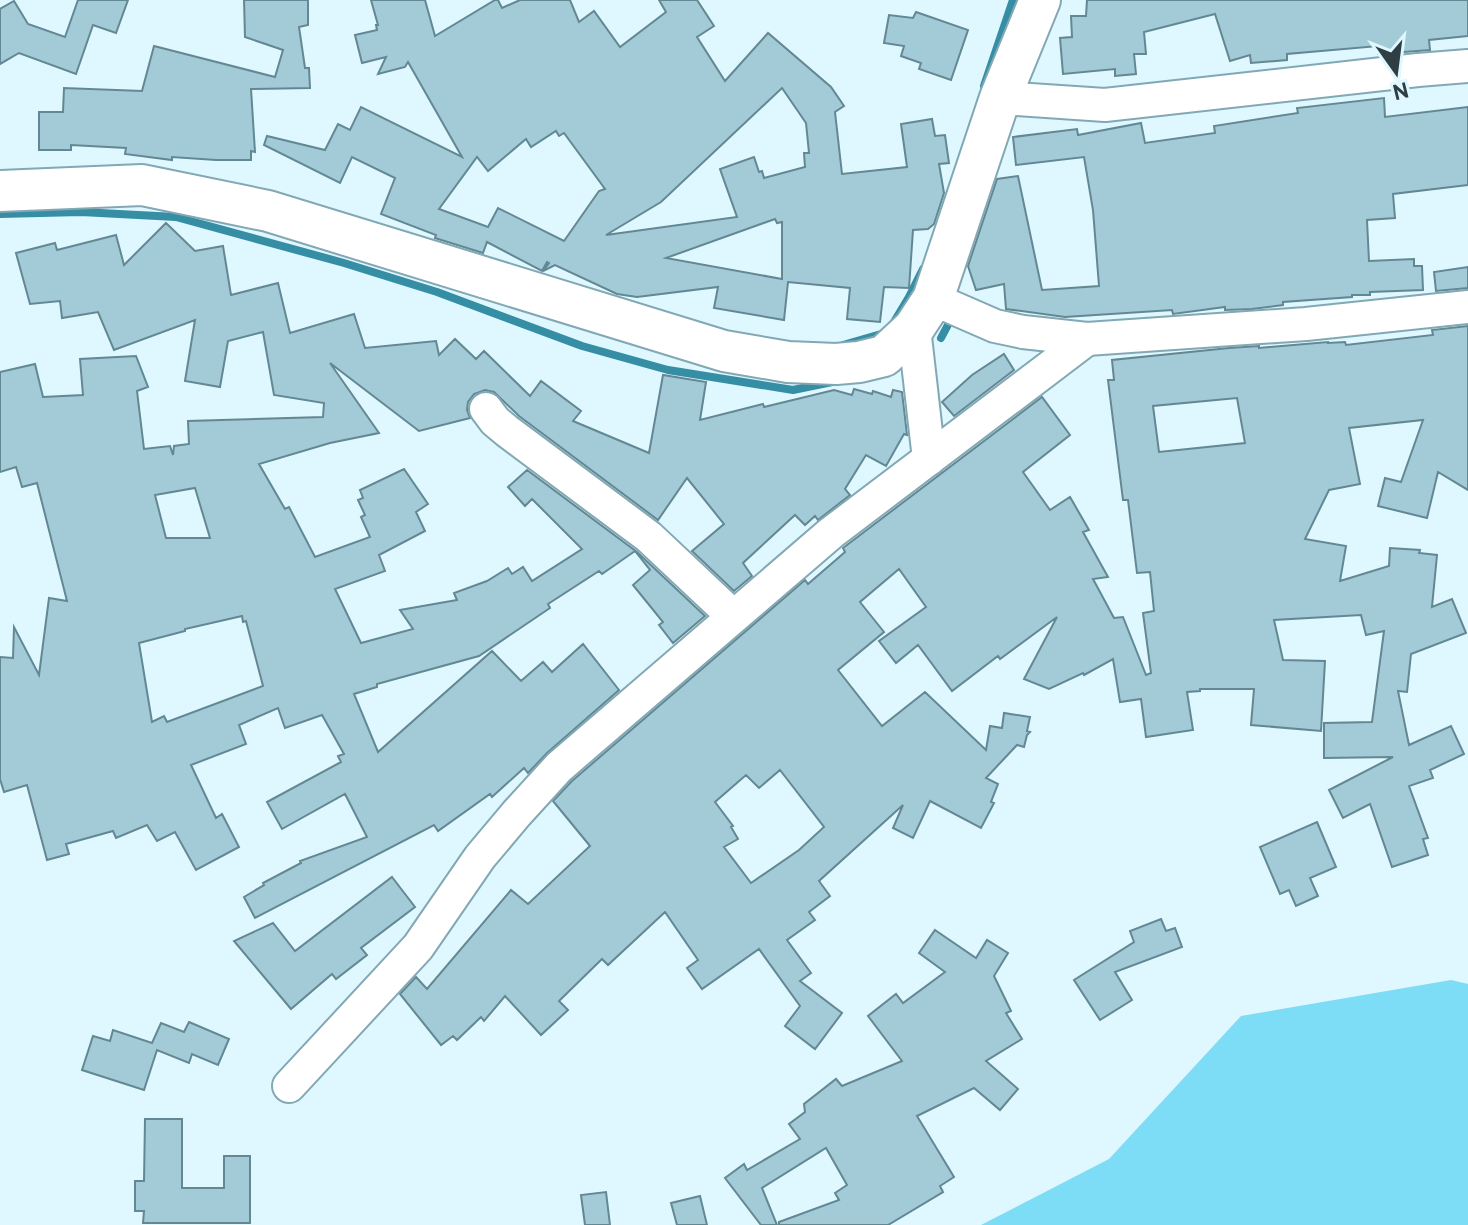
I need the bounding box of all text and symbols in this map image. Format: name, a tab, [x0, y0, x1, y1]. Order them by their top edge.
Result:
north arrow	[1356, 32, 1436, 112]
text: N	[1389, 74, 1411, 104]

